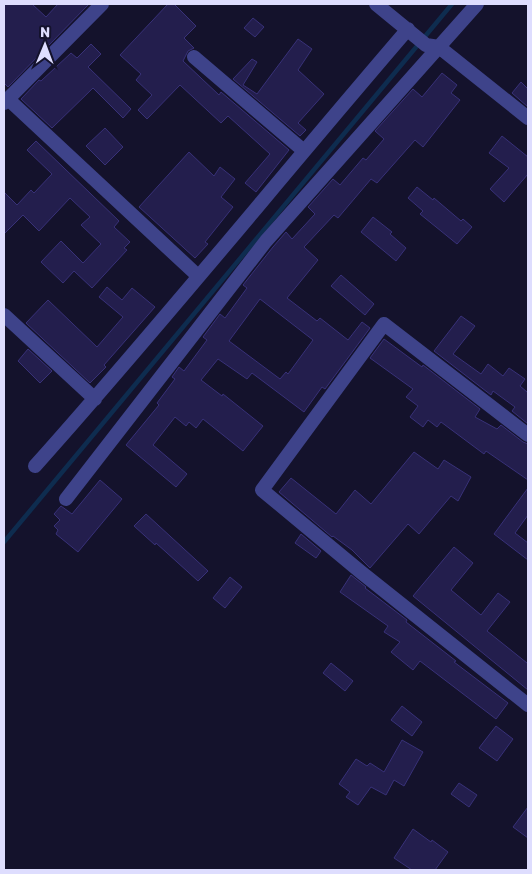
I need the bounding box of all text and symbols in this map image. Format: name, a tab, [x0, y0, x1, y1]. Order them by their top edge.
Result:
north arrow	[20, 20, 70, 70]
text: N	[40, 24, 50, 41]

